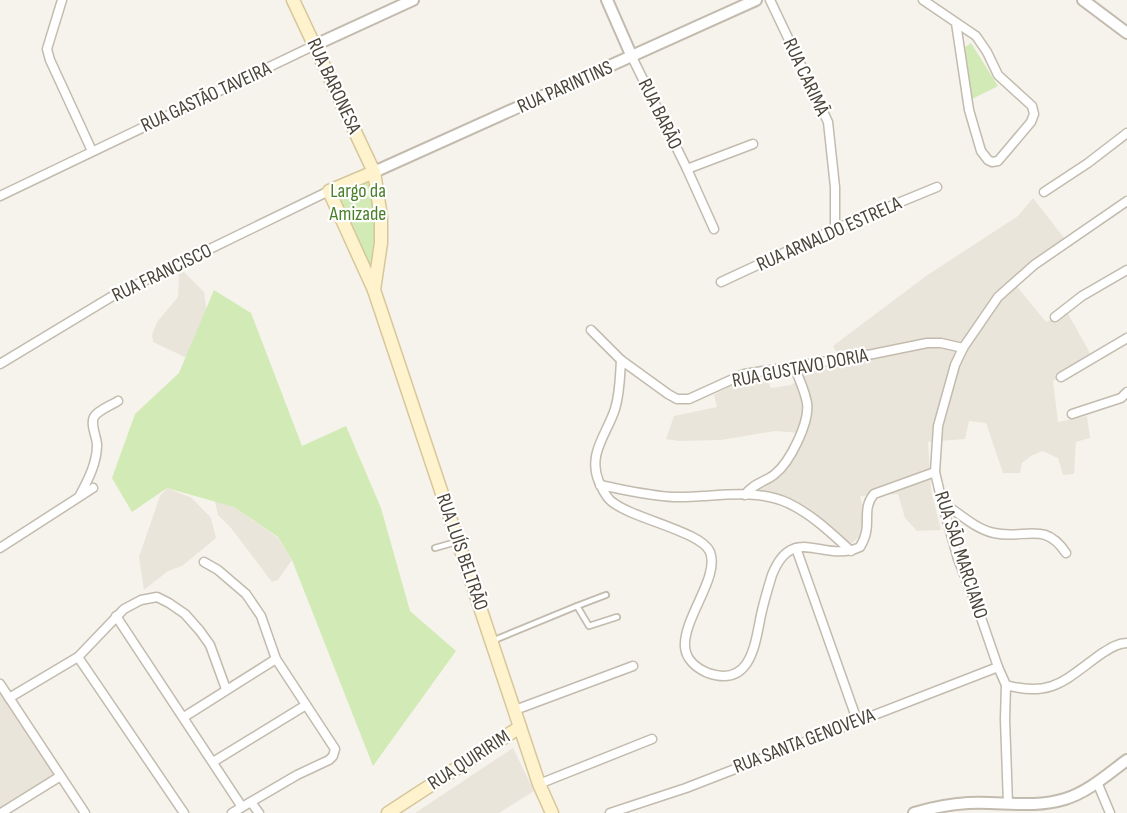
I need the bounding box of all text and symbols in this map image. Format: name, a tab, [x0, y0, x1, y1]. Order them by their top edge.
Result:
street label: RUA BARONESA	[301, 34, 367, 138]
street label: RUA CARIMÃ	[778, 34, 835, 120]
street label: RUA PARINTINS	[514, 55, 616, 119]
street label: RUA GASTÃO TAVEIRA	[137, 56, 275, 138]
street label: RUA BARÃO	[633, 75, 687, 153]
park label: Largo da Amizade	[329, 179, 386, 226]
street label: RUA ARNALDO ESTRELA	[753, 191, 905, 277]
street label: RUA FRANCISCO	[108, 239, 216, 307]
street label: RUA GUSTAVO DORIA	[730, 343, 870, 393]
street label: RUA SÃO MARCIANO	[929, 488, 993, 622]
street label: RUA LUÍS BELTRÃO	[431, 490, 493, 614]
street label: RUA SANTA GENOVEVA	[730, 703, 878, 779]
street label: RUA QUIRIRIM	[424, 725, 514, 795]

